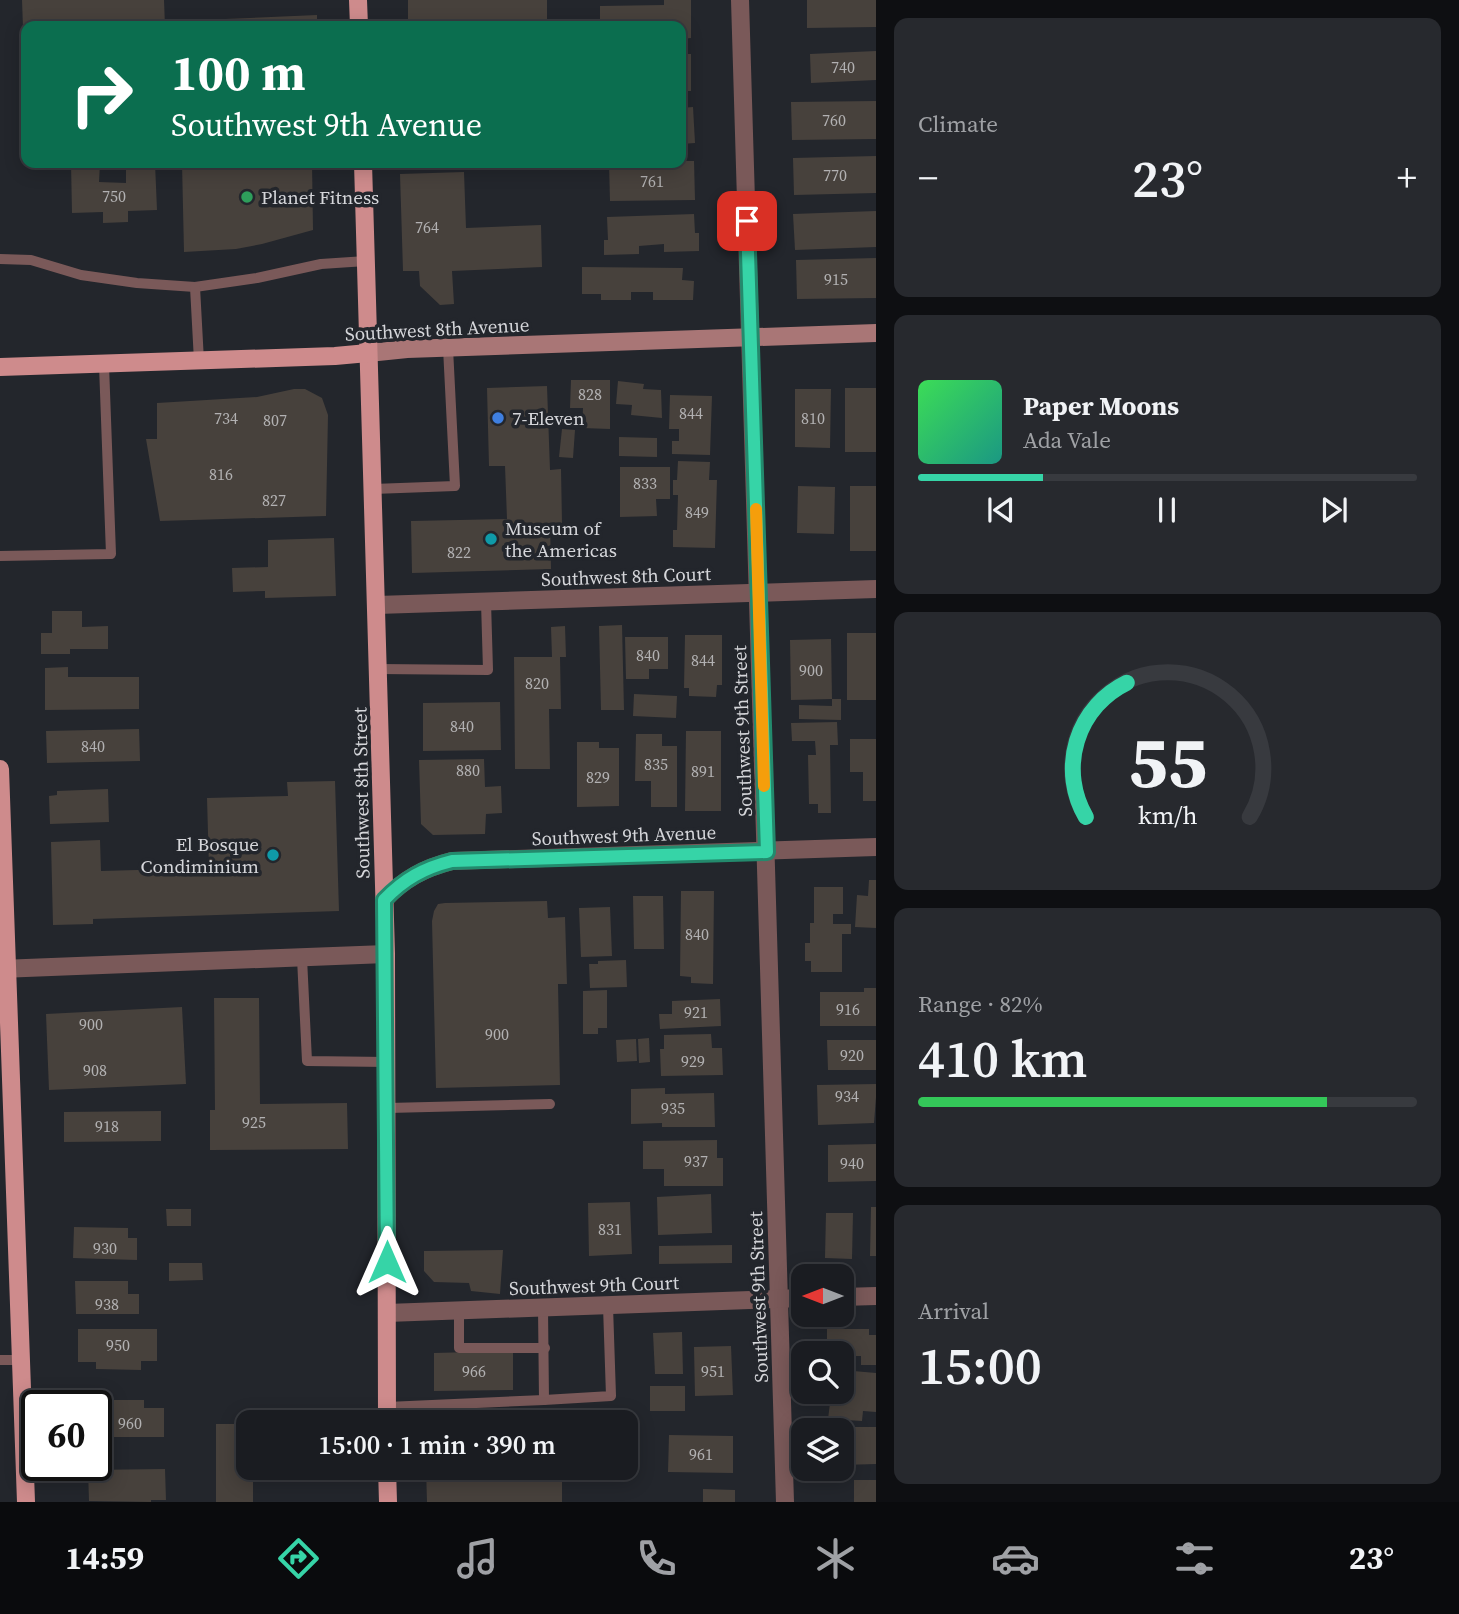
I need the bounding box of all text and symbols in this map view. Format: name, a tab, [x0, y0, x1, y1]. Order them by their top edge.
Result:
text: 100 m	[171, 39, 306, 106]
icon: right	[56, 49, 147, 140]
house number: 740	[831, 56, 855, 78]
text: Southwest 9th Avenue	[171, 103, 482, 147]
text: Climate	[918, 108, 998, 140]
house number: 760	[822, 109, 846, 131]
text: 23°	[1132, 143, 1203, 214]
text: −	[918, 152, 938, 204]
text: +	[1397, 152, 1417, 204]
house number: 770	[823, 164, 847, 186]
house number: 761	[640, 170, 664, 192]
place label: Planet Fitness	[261, 184, 379, 210]
house number: 750	[102, 185, 126, 207]
marker: Planet Fitness	[239, 189, 255, 205]
pin	[717, 191, 777, 251]
icon: arrive	[728, 202, 766, 240]
house number: 764	[415, 216, 439, 238]
house number: 915	[824, 268, 848, 290]
street label: Southwest 8th Avenue	[344, 311, 530, 347]
house number: 828	[578, 383, 602, 405]
text: Paper Moons	[1023, 388, 1179, 424]
house number: 844	[679, 402, 703, 424]
place label: 7-Eleven	[512, 405, 584, 431]
house number: 734	[214, 407, 238, 429]
house number: 810	[801, 407, 825, 429]
house number: 807	[263, 409, 287, 431]
marker: 7-Eleven	[490, 410, 506, 426]
text: Ada Vale	[1023, 424, 1111, 456]
house number: 816	[209, 463, 233, 485]
house number: 833	[633, 472, 657, 494]
house number: 827	[262, 489, 286, 511]
icon: previous	[982, 491, 1020, 529]
icon: pause	[1148, 491, 1186, 529]
icon: next	[1315, 491, 1353, 529]
house number: 849	[685, 501, 709, 523]
place label: Museum of the Americas	[505, 515, 617, 563]
marker: Museum of the Americas	[483, 531, 499, 547]
house number: 822	[447, 541, 471, 563]
street label: Southwest 8th Court	[541, 560, 712, 592]
house number: 840	[636, 644, 660, 666]
street label: Southwest 9th Street	[726, 644, 758, 817]
house number: 844	[691, 649, 715, 671]
house number: 900	[799, 659, 823, 681]
house number: 820	[525, 672, 549, 694]
street label: Southwest 8th Street	[346, 706, 375, 879]
text: 55	[1128, 712, 1207, 811]
house number: 840	[450, 715, 474, 737]
house number: 840	[81, 735, 105, 757]
house number: 835	[644, 753, 668, 775]
house number: 880	[456, 759, 480, 781]
house number: 891	[691, 760, 715, 782]
house number: 829	[586, 766, 610, 788]
text: km/h	[1138, 798, 1197, 832]
street label: Southwest 9th Avenue	[531, 819, 717, 851]
place label: El Bosque Condiminium	[140, 831, 259, 879]
marker: El Bosque Condiminium	[265, 847, 281, 863]
house number: 840	[685, 923, 709, 945]
text: Range · 82%	[918, 988, 1043, 1020]
house number: 916	[836, 998, 860, 1020]
house number: 921	[684, 1001, 708, 1023]
house number: 900	[79, 1013, 103, 1035]
house number: 900	[485, 1023, 509, 1045]
text: 410 km	[918, 1023, 1087, 1094]
house number: 920	[840, 1044, 864, 1066]
house number: 929	[681, 1050, 705, 1072]
house number: 908	[83, 1059, 107, 1081]
house number: 934	[835, 1085, 859, 1107]
house number: 935	[661, 1097, 685, 1119]
house number: 925	[242, 1111, 266, 1133]
house number: 918	[95, 1115, 119, 1137]
house number: 937	[684, 1150, 708, 1172]
house number: 940	[840, 1152, 864, 1174]
street label: Southwest 9th Street	[742, 1210, 774, 1383]
house number: 831	[598, 1218, 622, 1240]
position arrow	[350, 1225, 424, 1299]
house number: 930	[93, 1237, 117, 1259]
north arrow	[791, 1264, 854, 1326]
map controls	[791, 1264, 854, 1481]
street label: Southwest 9th Court	[509, 1269, 680, 1301]
house number: 938	[95, 1293, 119, 1315]
text: Arrival	[918, 1295, 989, 1327]
text: 15:00	[918, 1330, 1042, 1401]
house number: 950	[106, 1334, 130, 1356]
button: search	[791, 1341, 854, 1404]
house number: 966	[462, 1360, 486, 1382]
house number: 951	[701, 1360, 725, 1382]
speed limit sign: 60	[21, 1390, 112, 1481]
house number: 960	[118, 1412, 142, 1434]
button: layers	[791, 1418, 854, 1481]
text: 15:00 · 1 min · 390 m	[318, 1427, 556, 1463]
house number: 961	[689, 1443, 713, 1465]
icon: directions	[274, 1534, 323, 1583]
icon: music	[453, 1534, 502, 1583]
icon: phone	[632, 1534, 681, 1583]
icon: climate	[811, 1534, 860, 1583]
icon: car	[991, 1534, 1040, 1583]
icon: filters	[1170, 1534, 1219, 1583]
text: 14:59	[65, 1536, 144, 1580]
text: 23°	[1349, 1536, 1394, 1580]

